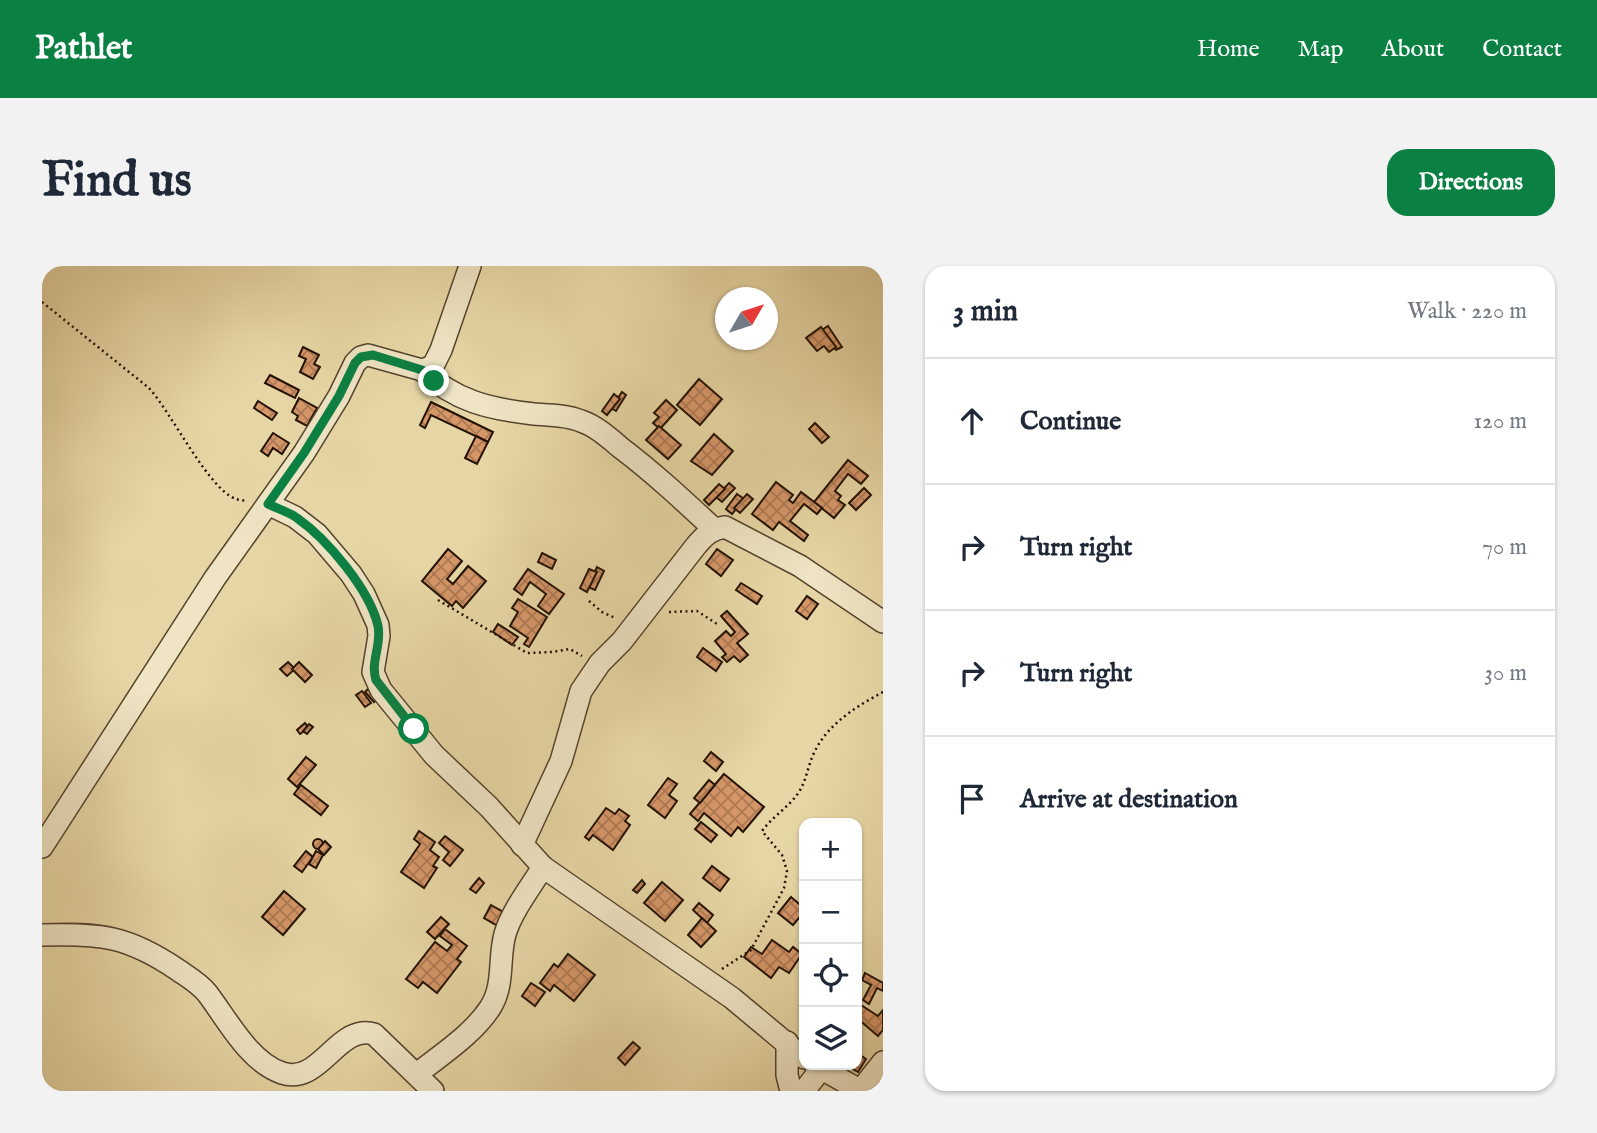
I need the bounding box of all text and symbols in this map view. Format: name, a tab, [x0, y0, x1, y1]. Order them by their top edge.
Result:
text: Pathlet	[35, 28, 132, 70]
text: Home	[1197, 34, 1260, 65]
text: Map	[1298, 34, 1344, 65]
text: About	[1382, 34, 1444, 65]
text: Contact	[1482, 34, 1562, 65]
button: Directions	[1387, 149, 1555, 216]
text: Find us	[42, 151, 192, 213]
north arrow	[715, 287, 778, 350]
text: 3 min	[953, 293, 1018, 331]
text: Walk · 220 m	[1407, 297, 1527, 326]
route end	[418, 365, 449, 396]
icon: ahead	[953, 402, 991, 440]
text: Continue	[1020, 405, 1121, 438]
text: 120 m	[1474, 407, 1527, 436]
icon: right	[953, 528, 991, 566]
text: Turn right	[1020, 531, 1133, 564]
text: 70 m	[1482, 533, 1527, 562]
icon: right	[953, 654, 991, 692]
text: Turn right	[1020, 657, 1133, 690]
text: 30 m	[1484, 659, 1527, 688]
route start	[398, 713, 429, 744]
icon: arrive	[953, 780, 991, 818]
text: Arrive at destination	[1020, 783, 1238, 816]
map controls	[799, 818, 862, 1070]
button: +	[799, 818, 862, 881]
button: −	[799, 881, 862, 944]
button: locate	[799, 944, 862, 1007]
button: layers	[799, 1007, 862, 1070]

